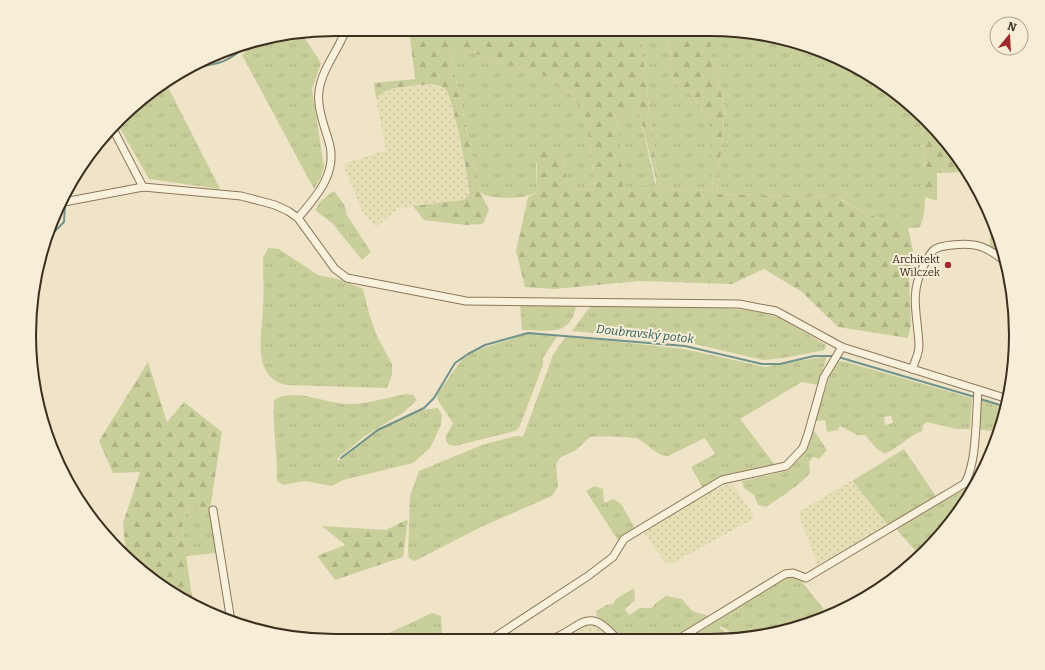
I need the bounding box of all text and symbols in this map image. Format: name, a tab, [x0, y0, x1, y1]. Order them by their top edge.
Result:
north arrow	[989, 16, 1029, 56]
text: N	[1006, 19, 1018, 35]
place label: Architekt Wilczek	[892, 253, 941, 279]
marker: Architekt Wilczek	[943, 260, 953, 270]
water label: Doubravský potok	[595, 322, 695, 346]

